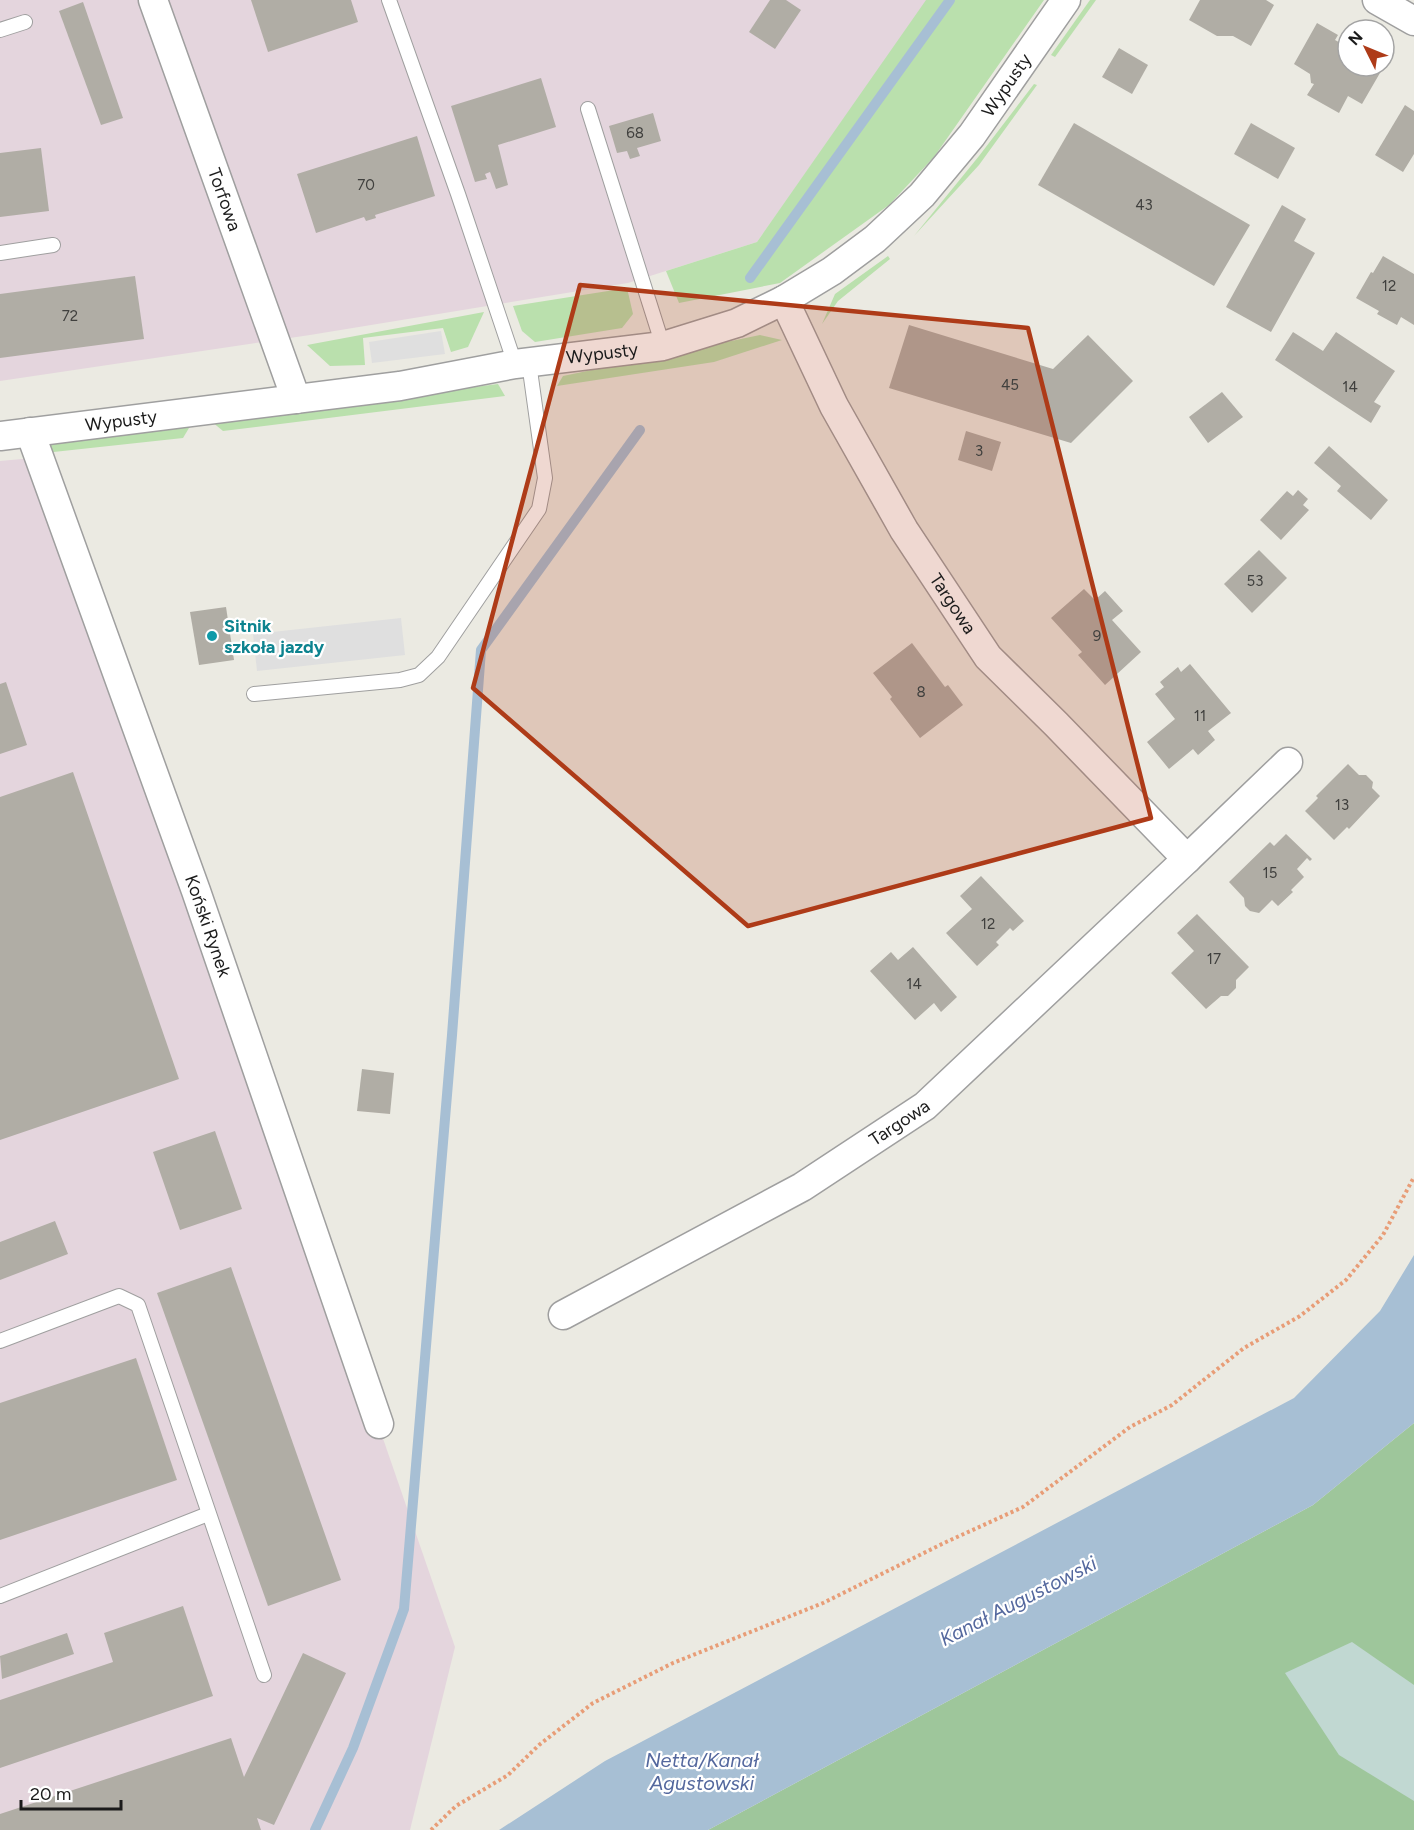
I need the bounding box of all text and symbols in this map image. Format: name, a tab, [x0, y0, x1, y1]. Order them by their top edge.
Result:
north arrow	[1336, 18, 1396, 78]
text: N	[1344, 27, 1367, 49]
street label: Wypusty	[977, 49, 1037, 121]
house number: 68	[626, 124, 644, 142]
street label: Torfowa	[203, 165, 246, 234]
house number: 70	[357, 176, 375, 194]
house number: 43	[1135, 196, 1153, 214]
house number: 12	[1382, 277, 1396, 295]
house number: 72	[62, 307, 78, 325]
street label: Wypusty	[565, 338, 640, 369]
house number: 45	[1001, 376, 1019, 394]
house number: 14	[1342, 378, 1358, 396]
street label: Wypusty	[84, 405, 159, 436]
house number: 3	[975, 442, 983, 460]
street label: Targowa	[925, 569, 981, 638]
house number: 53	[1247, 572, 1263, 590]
place label: Sitnik szkoła jazdy	[224, 615, 325, 658]
house number: 9	[1093, 627, 1101, 645]
marker: Sitnik szkoła jazdy	[205, 629, 219, 643]
house number: 8	[916, 683, 926, 701]
house number: 11	[1194, 707, 1206, 725]
house number: 13	[1335, 796, 1349, 814]
house number: 15	[1263, 864, 1277, 882]
street label: Koński Rynek	[180, 872, 236, 980]
house number: 12	[981, 915, 995, 933]
house number: 17	[1207, 950, 1221, 968]
house number: 14	[906, 975, 922, 993]
street label: Targowa	[865, 1095, 934, 1151]
water label: Kanał Augustowski	[936, 1551, 1101, 1651]
water label: Netta/Kanał Agustowski	[645, 1748, 759, 1795]
scale bar	[21, 1773, 122, 1811]
text: 20 m	[30, 1783, 71, 1805]

